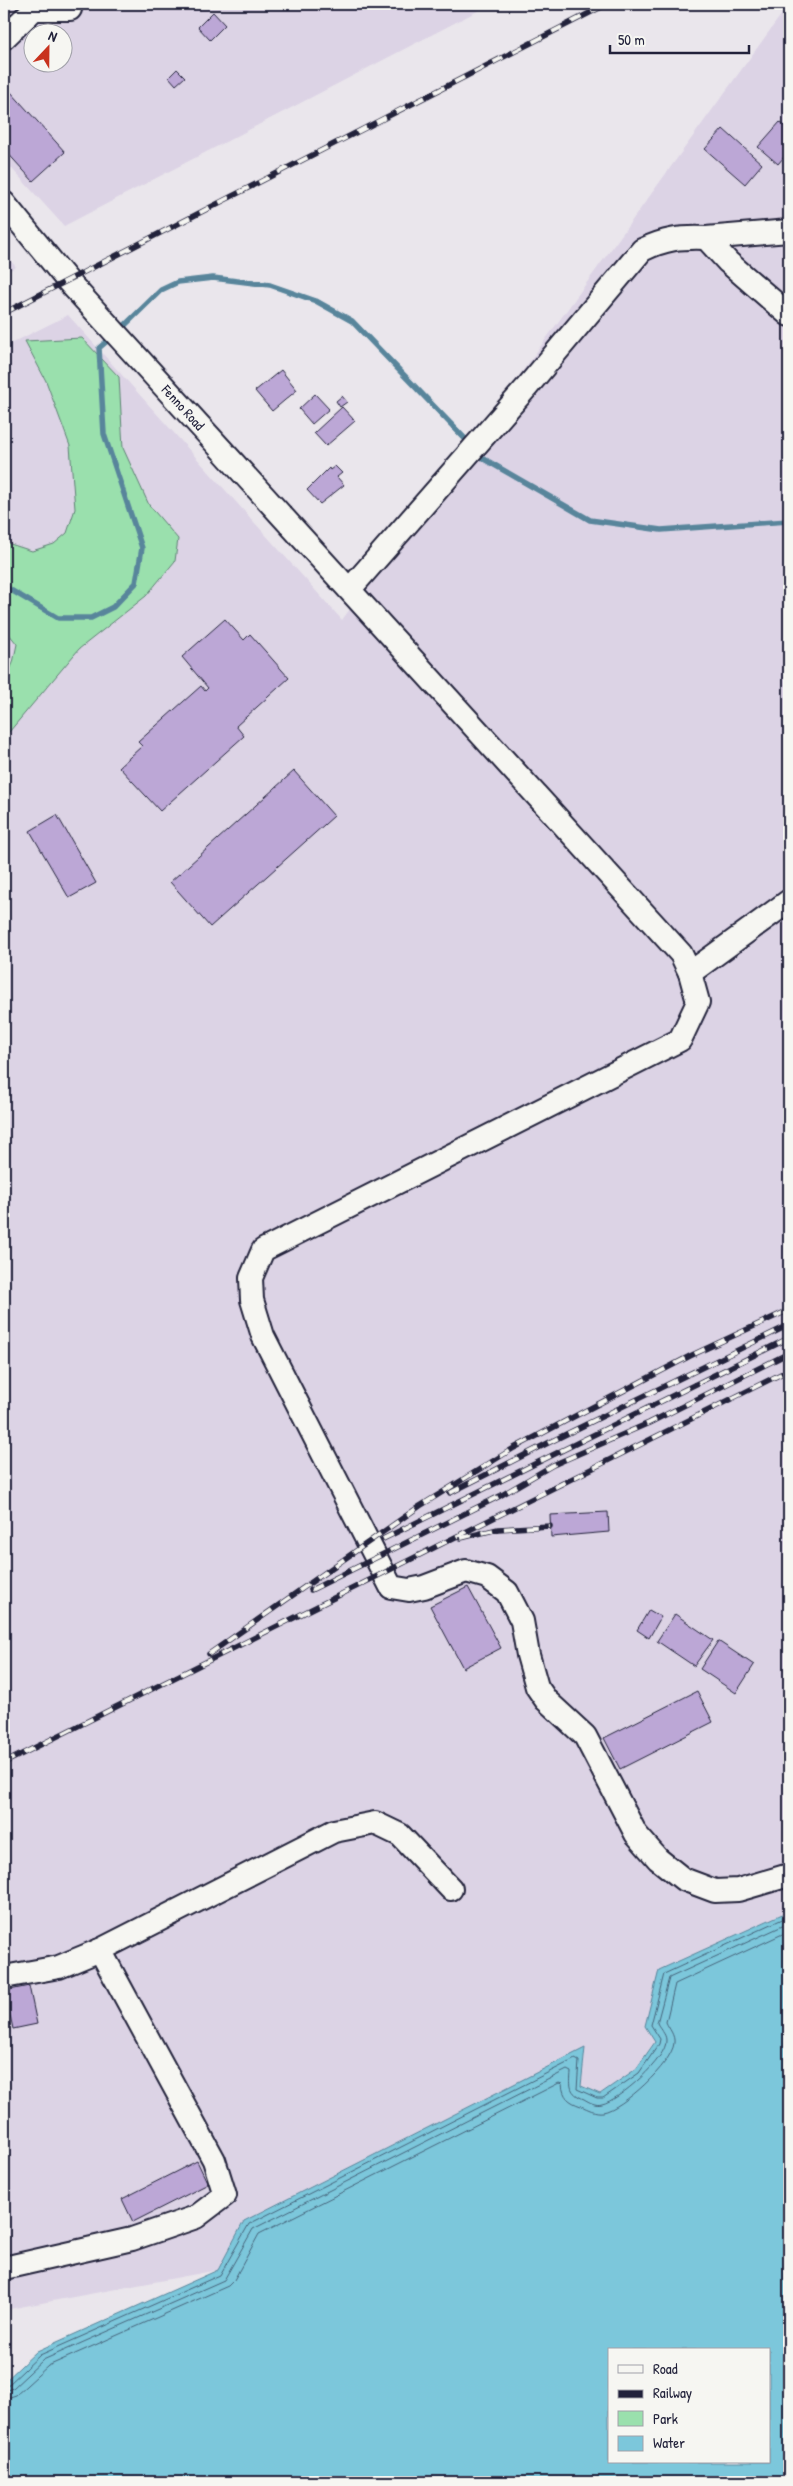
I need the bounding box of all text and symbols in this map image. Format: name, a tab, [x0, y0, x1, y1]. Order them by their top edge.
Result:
north arrow	[22, 22, 72, 72]
scale bar	[610, 22, 749, 54]
text: N	[46, 25, 61, 46]
text: 50 m	[618, 29, 645, 50]
street label: Fenno Road	[157, 380, 210, 434]
legend	[608, 2348, 770, 2464]
text: Road	[653, 2358, 678, 2379]
text: Railway	[653, 2382, 692, 2403]
text: Park	[653, 2408, 678, 2429]
text: Water	[653, 2432, 685, 2453]

